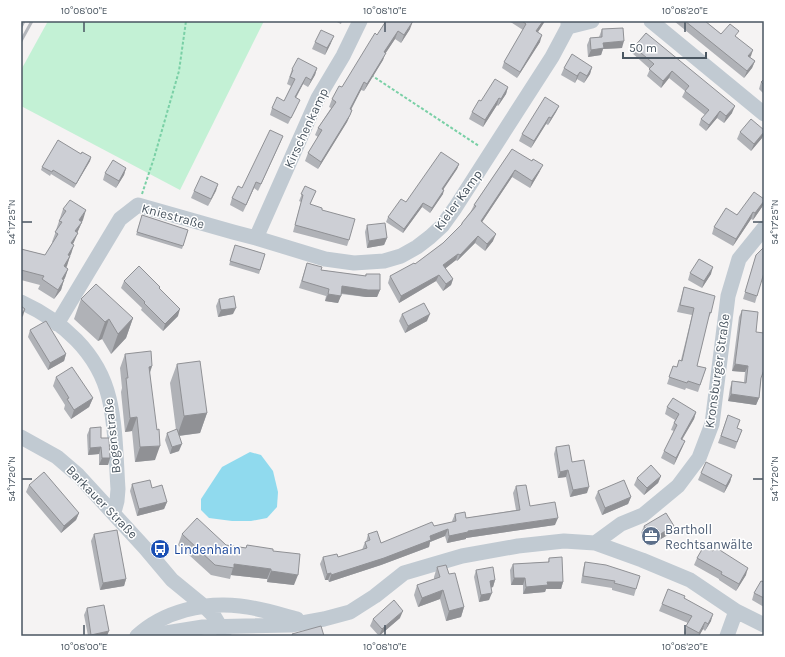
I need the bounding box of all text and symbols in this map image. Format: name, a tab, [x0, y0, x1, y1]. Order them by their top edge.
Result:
text: 10°08'00"E	[61, 5, 107, 17]
text: 10°08'10"E	[363, 5, 407, 17]
text: 10°08'20"E	[662, 5, 708, 17]
scale bar	[623, 34, 706, 60]
text: 50 m	[629, 41, 657, 55]
street label: Kirschenkamp	[281, 86, 331, 170]
street label: Kieler Kamp	[431, 167, 485, 233]
text: 54°17'25"N	[6, 199, 18, 245]
text: 54°17'25"N	[769, 199, 781, 245]
street label: Kniestraße	[140, 200, 206, 232]
street label: Kronsburger Straße	[702, 312, 733, 429]
street label: Bogenstraße	[101, 397, 123, 474]
text: 54°17'20"N	[6, 456, 18, 502]
text: 54°17'20"N	[769, 456, 781, 502]
street label: Barkauer Straße	[63, 462, 141, 542]
place label: Bartholl Rechtsanwälte	[665, 522, 753, 552]
office icon: Bartholl Rechtsanwälte	[640, 525, 662, 547]
bus stop icon: Lindenhain	[149, 538, 171, 560]
place label: Lindenhain	[174, 542, 241, 557]
text: 10°08'00"E	[61, 641, 107, 653]
text: 10°08'10"E	[363, 641, 407, 653]
text: 10°08'20"E	[662, 641, 708, 653]

